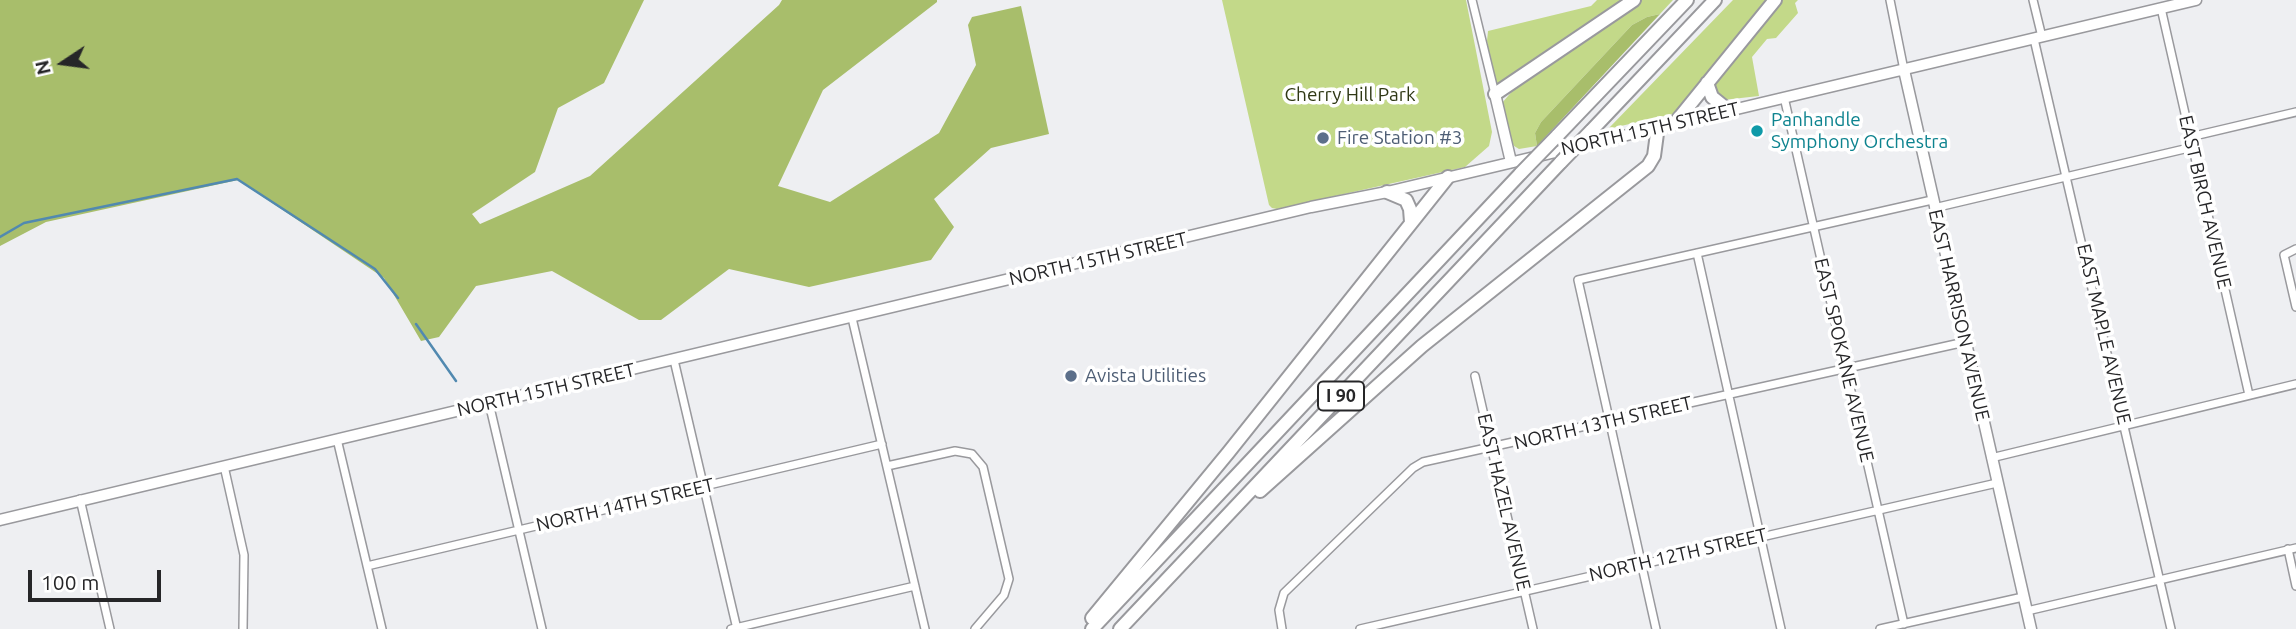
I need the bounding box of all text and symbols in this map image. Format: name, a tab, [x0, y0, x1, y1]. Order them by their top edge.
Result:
north arrow	[28, 28, 98, 98]
text: N	[30, 58, 55, 77]
park label: Cherry Hill Park	[1284, 84, 1416, 106]
street label: NORTH 15TH STREET	[1559, 97, 1741, 161]
place label: Panhandle Symphony Orchestra	[1771, 109, 1948, 153]
street label: EAST BIRCH AVENUE	[2174, 113, 2236, 291]
marker: Panhandle Symphony Orchestra	[1749, 123, 1765, 139]
place label: Fire Station #3	[1337, 127, 1462, 149]
marker: Fire Station #3	[1315, 130, 1331, 146]
street label: EAST HARRISON AVENUE	[1924, 207, 1994, 423]
street label: NORTH 15TH STREET	[1007, 227, 1189, 291]
street label: EAST MAPLE AVENUE	[2072, 241, 2136, 427]
street label: EAST SPOKANE AVENUE	[1809, 256, 1879, 464]
street label: NORTH 15TH STREET	[455, 358, 637, 422]
place label: Avista Utilities	[1085, 365, 1206, 387]
marker: Avista Utilities	[1063, 368, 1079, 384]
road number: I 90	[1318, 382, 1364, 410]
street label: NORTH 13TH STREET	[1512, 391, 1694, 455]
street label: EAST HAZEL AVENUE	[1473, 411, 1535, 593]
street label: NORTH 14TH STREET	[534, 473, 716, 537]
street label: NORTH 12TH STREET	[1587, 523, 1769, 587]
scale bar	[32, 556, 164, 600]
text: 100 m	[41, 570, 99, 594]

